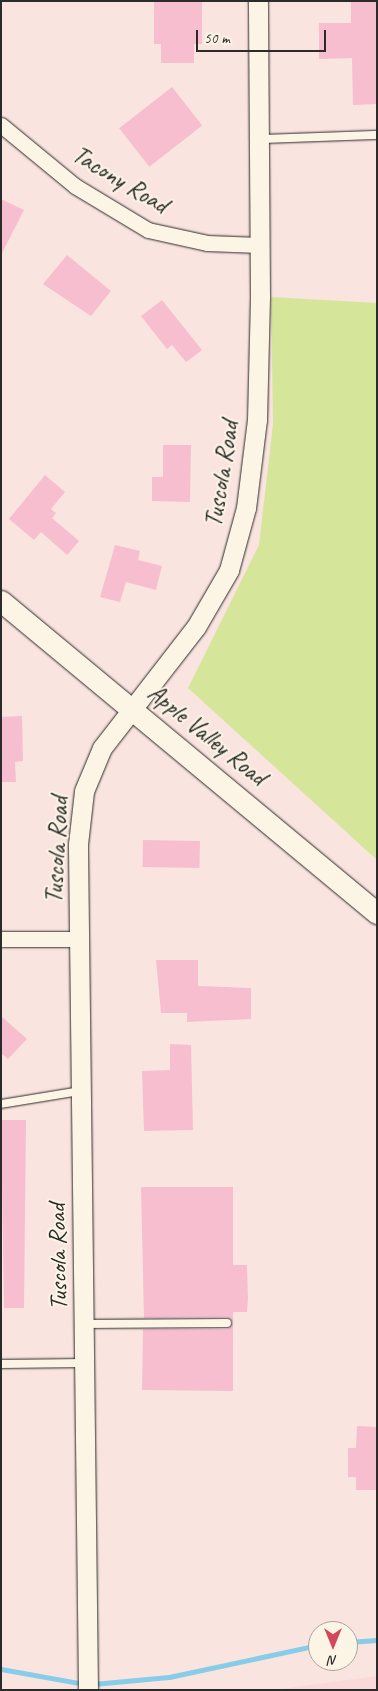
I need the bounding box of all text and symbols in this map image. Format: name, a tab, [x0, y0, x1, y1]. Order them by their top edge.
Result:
scale bar	[198, 20, 328, 52]
text: 50 m	[204, 29, 230, 48]
street label: Tacony Road	[67, 140, 173, 220]
street label: Tuscola Road	[199, 419, 245, 529]
street label: Apple Valley Road	[141, 678, 273, 792]
street label: Tuscola Road	[39, 796, 75, 904]
street label: Tuscola Road	[42, 1203, 74, 1311]
north arrow	[308, 1621, 358, 1671]
text: N	[329, 1652, 337, 1669]

